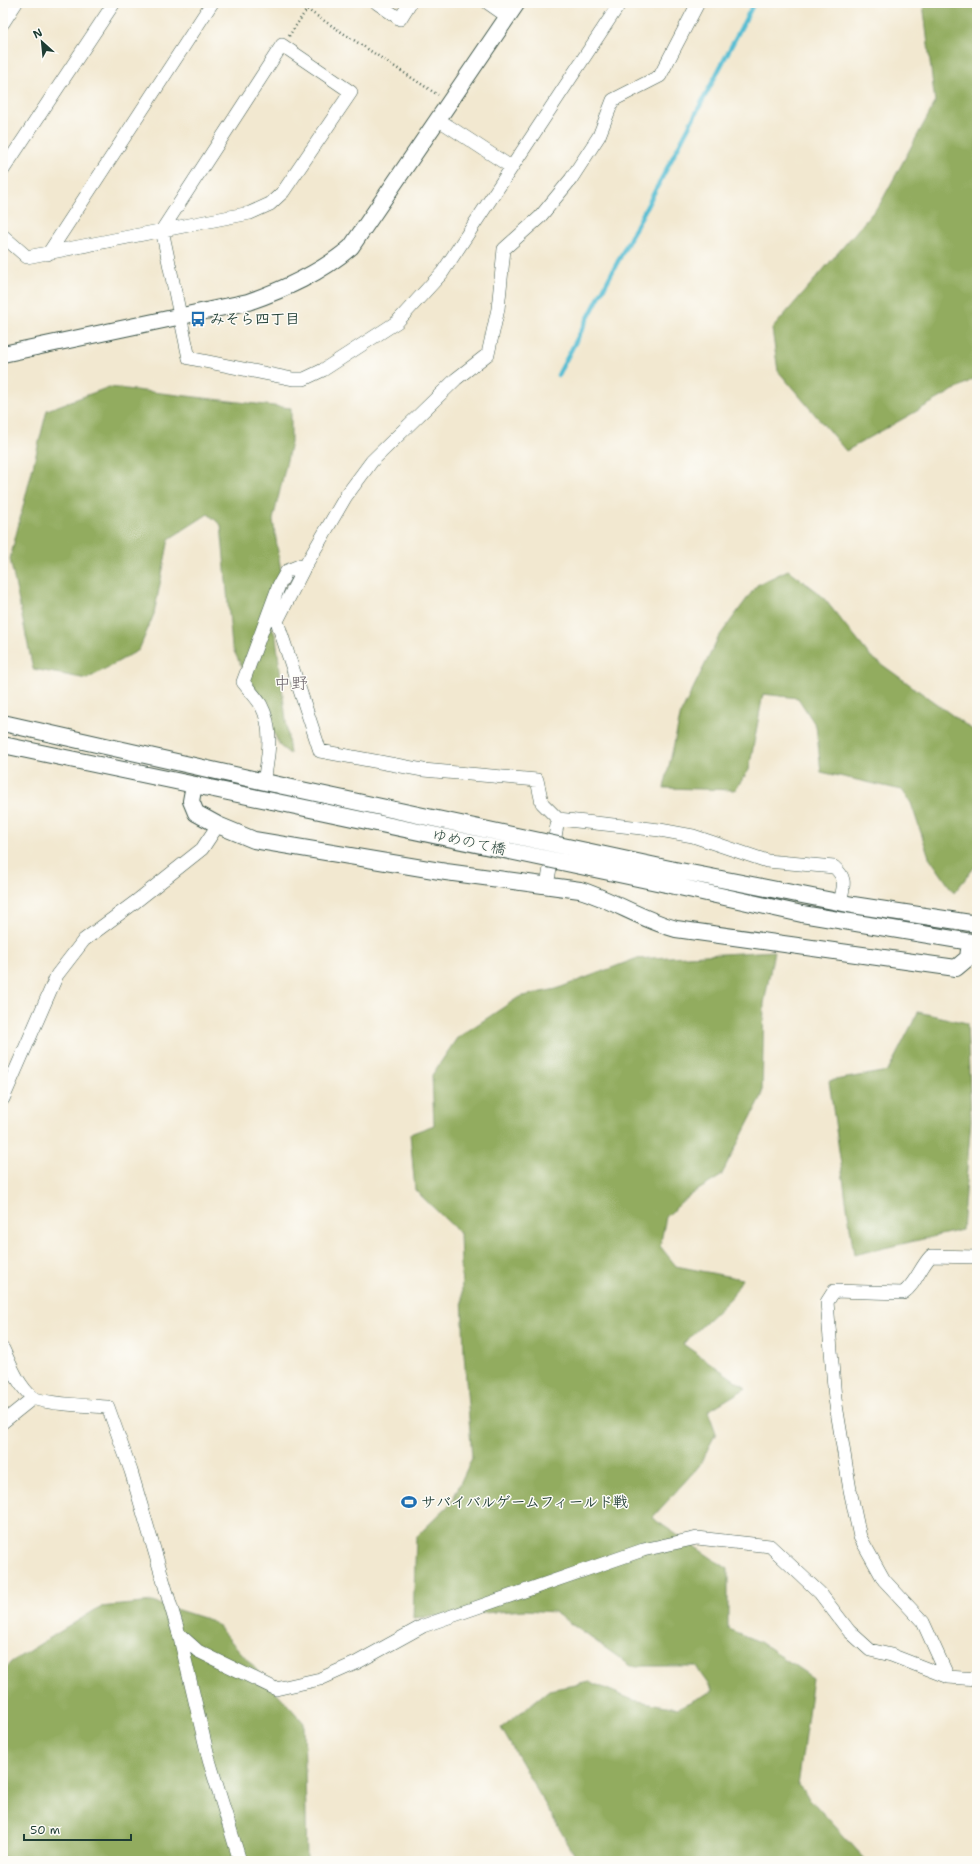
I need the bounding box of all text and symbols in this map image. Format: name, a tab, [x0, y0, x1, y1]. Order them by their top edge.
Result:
north arrow	[22, 22, 62, 62]
text: N	[30, 25, 45, 42]
place label: みそら四丁目	[210, 309, 300, 329]
bus stop icon: みそら四丁目	[189, 310, 207, 328]
district label: 中野	[274, 672, 308, 694]
street label: ゆめのて橋	[430, 824, 508, 860]
place label: サバイバルゲームフィールド戦	[421, 1492, 628, 1512]
sports icon: サバイバルゲームフィールド戦	[400, 1493, 418, 1511]
scale bar	[24, 1816, 131, 1842]
text: 50 m	[30, 1822, 60, 1838]

